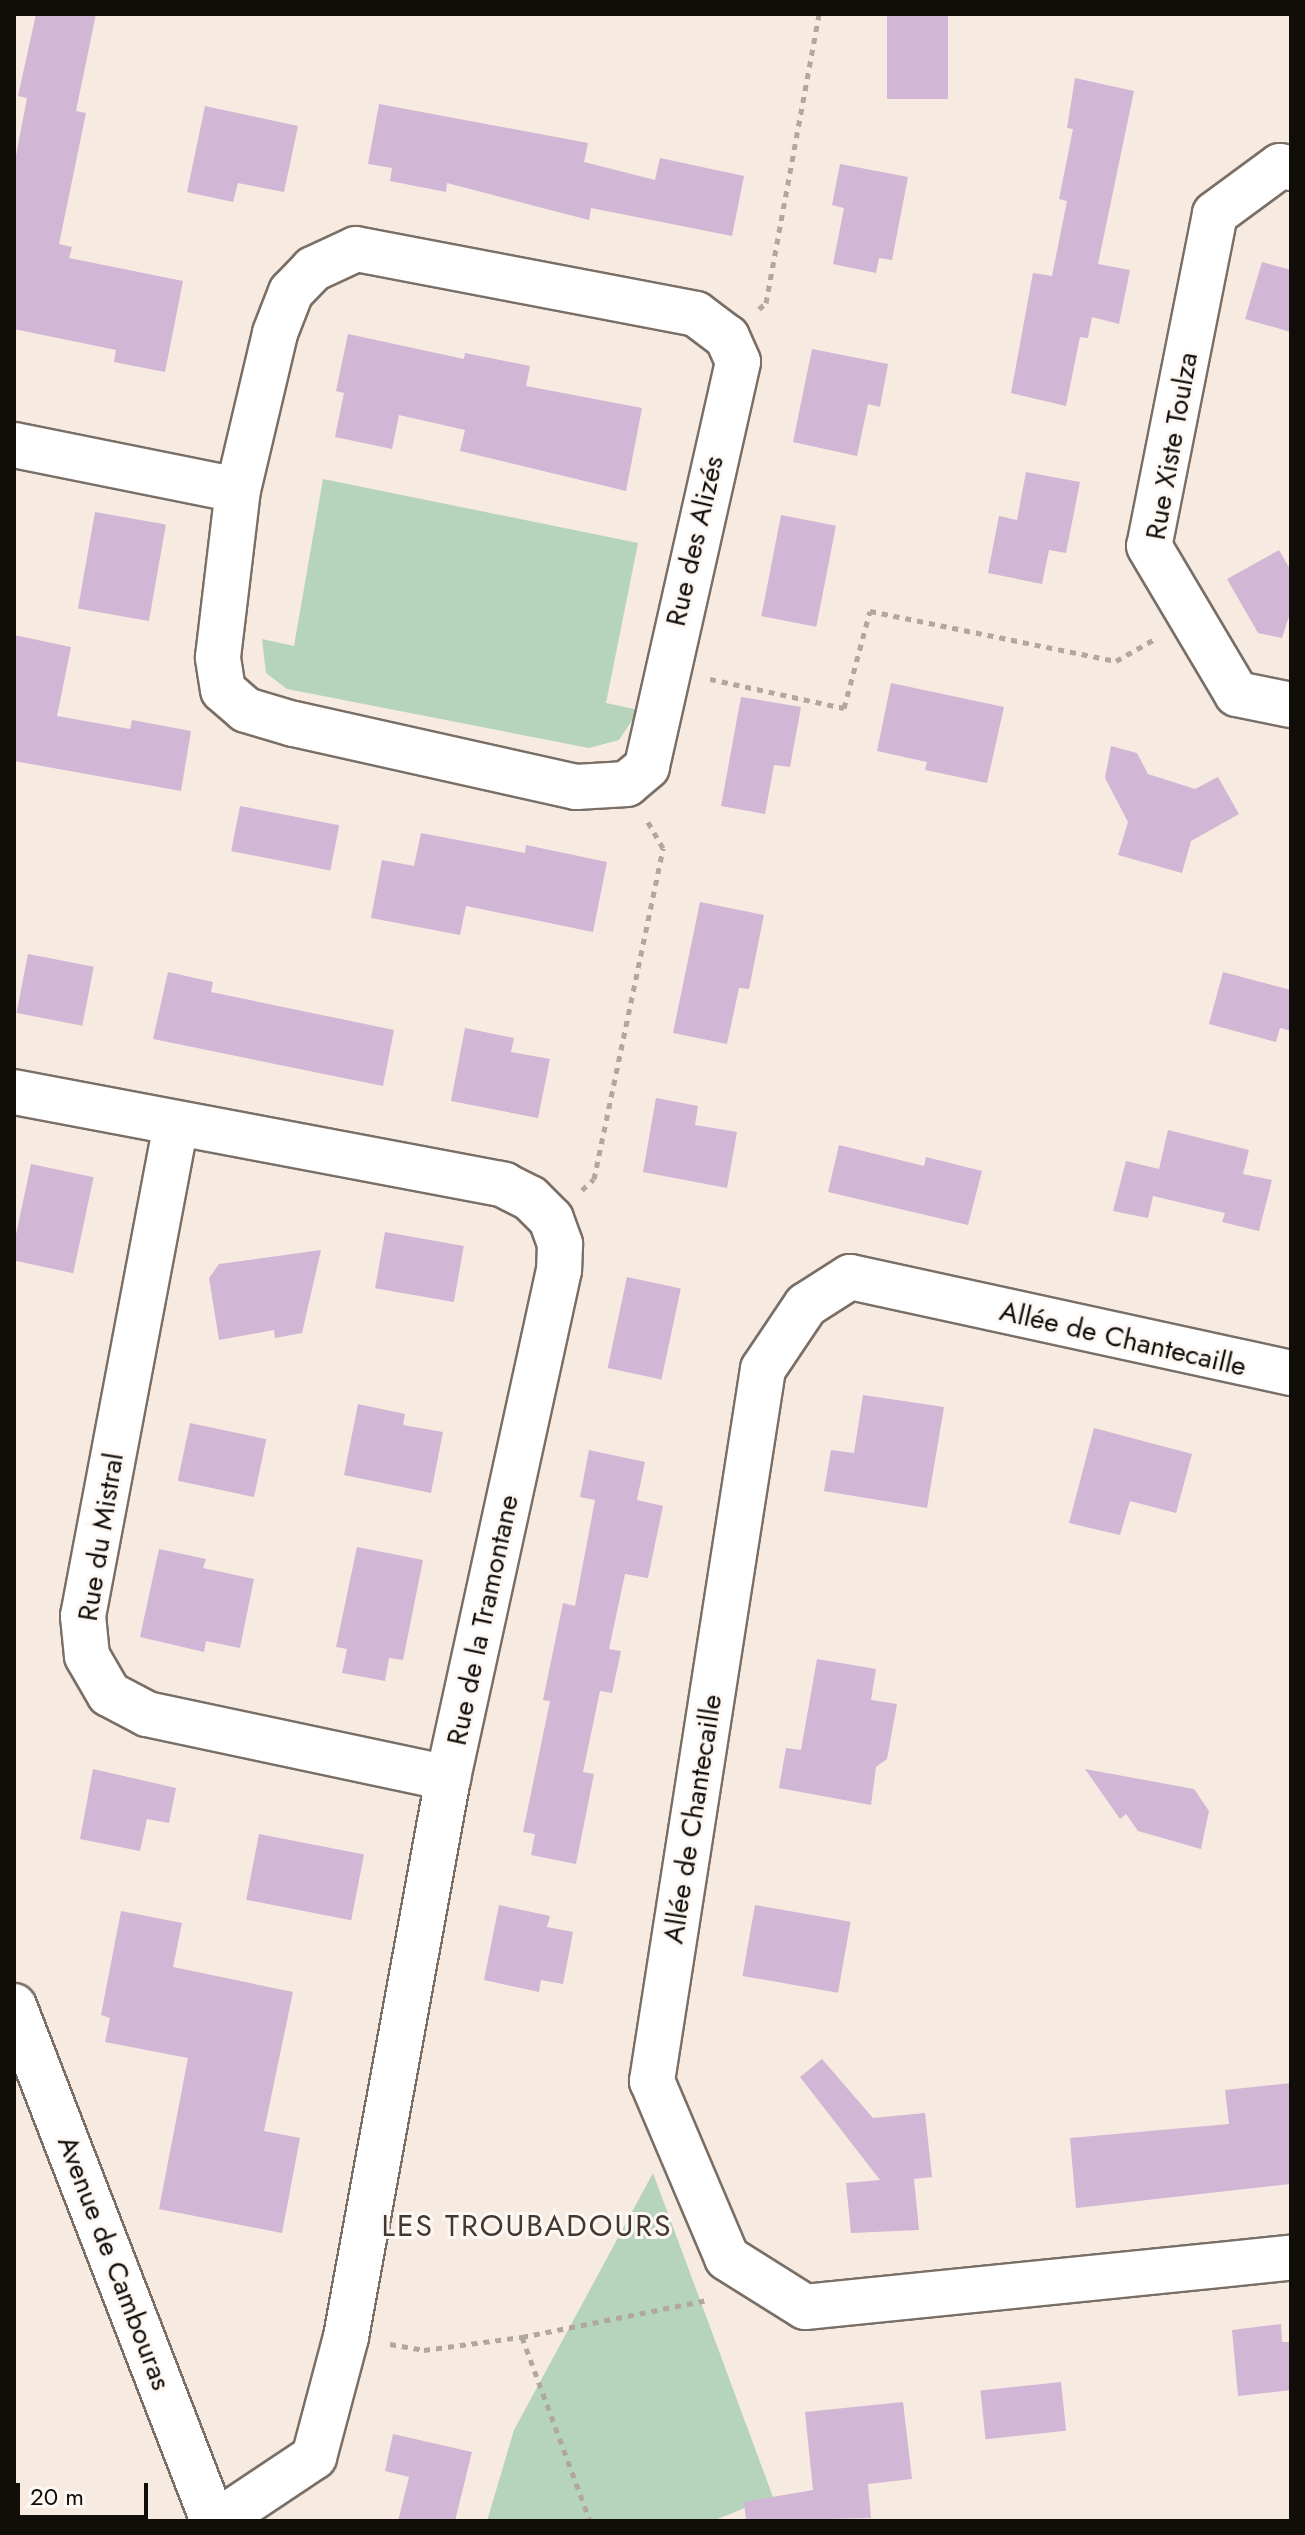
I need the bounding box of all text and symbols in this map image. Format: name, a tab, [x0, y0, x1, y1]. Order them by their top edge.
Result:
street label: Rue Xiste Toulza	[1139, 350, 1205, 542]
street label: Rue des Alizés	[659, 453, 731, 629]
street label: Allée de Chantecaille	[996, 1294, 1250, 1384]
street label: Rue du Mistral	[71, 1451, 131, 1623]
street label: Rue de la Tramontane	[440, 1492, 526, 1748]
street label: Allée de Chantecaille	[657, 1692, 729, 1946]
street label: Avenue de Cambouras	[50, 2131, 178, 2395]
district label: LES TROUBADOURS	[382, 2208, 672, 2244]
scale bar	[20, 2467, 152, 2517]
text: 20 m	[30, 2479, 84, 2514]

